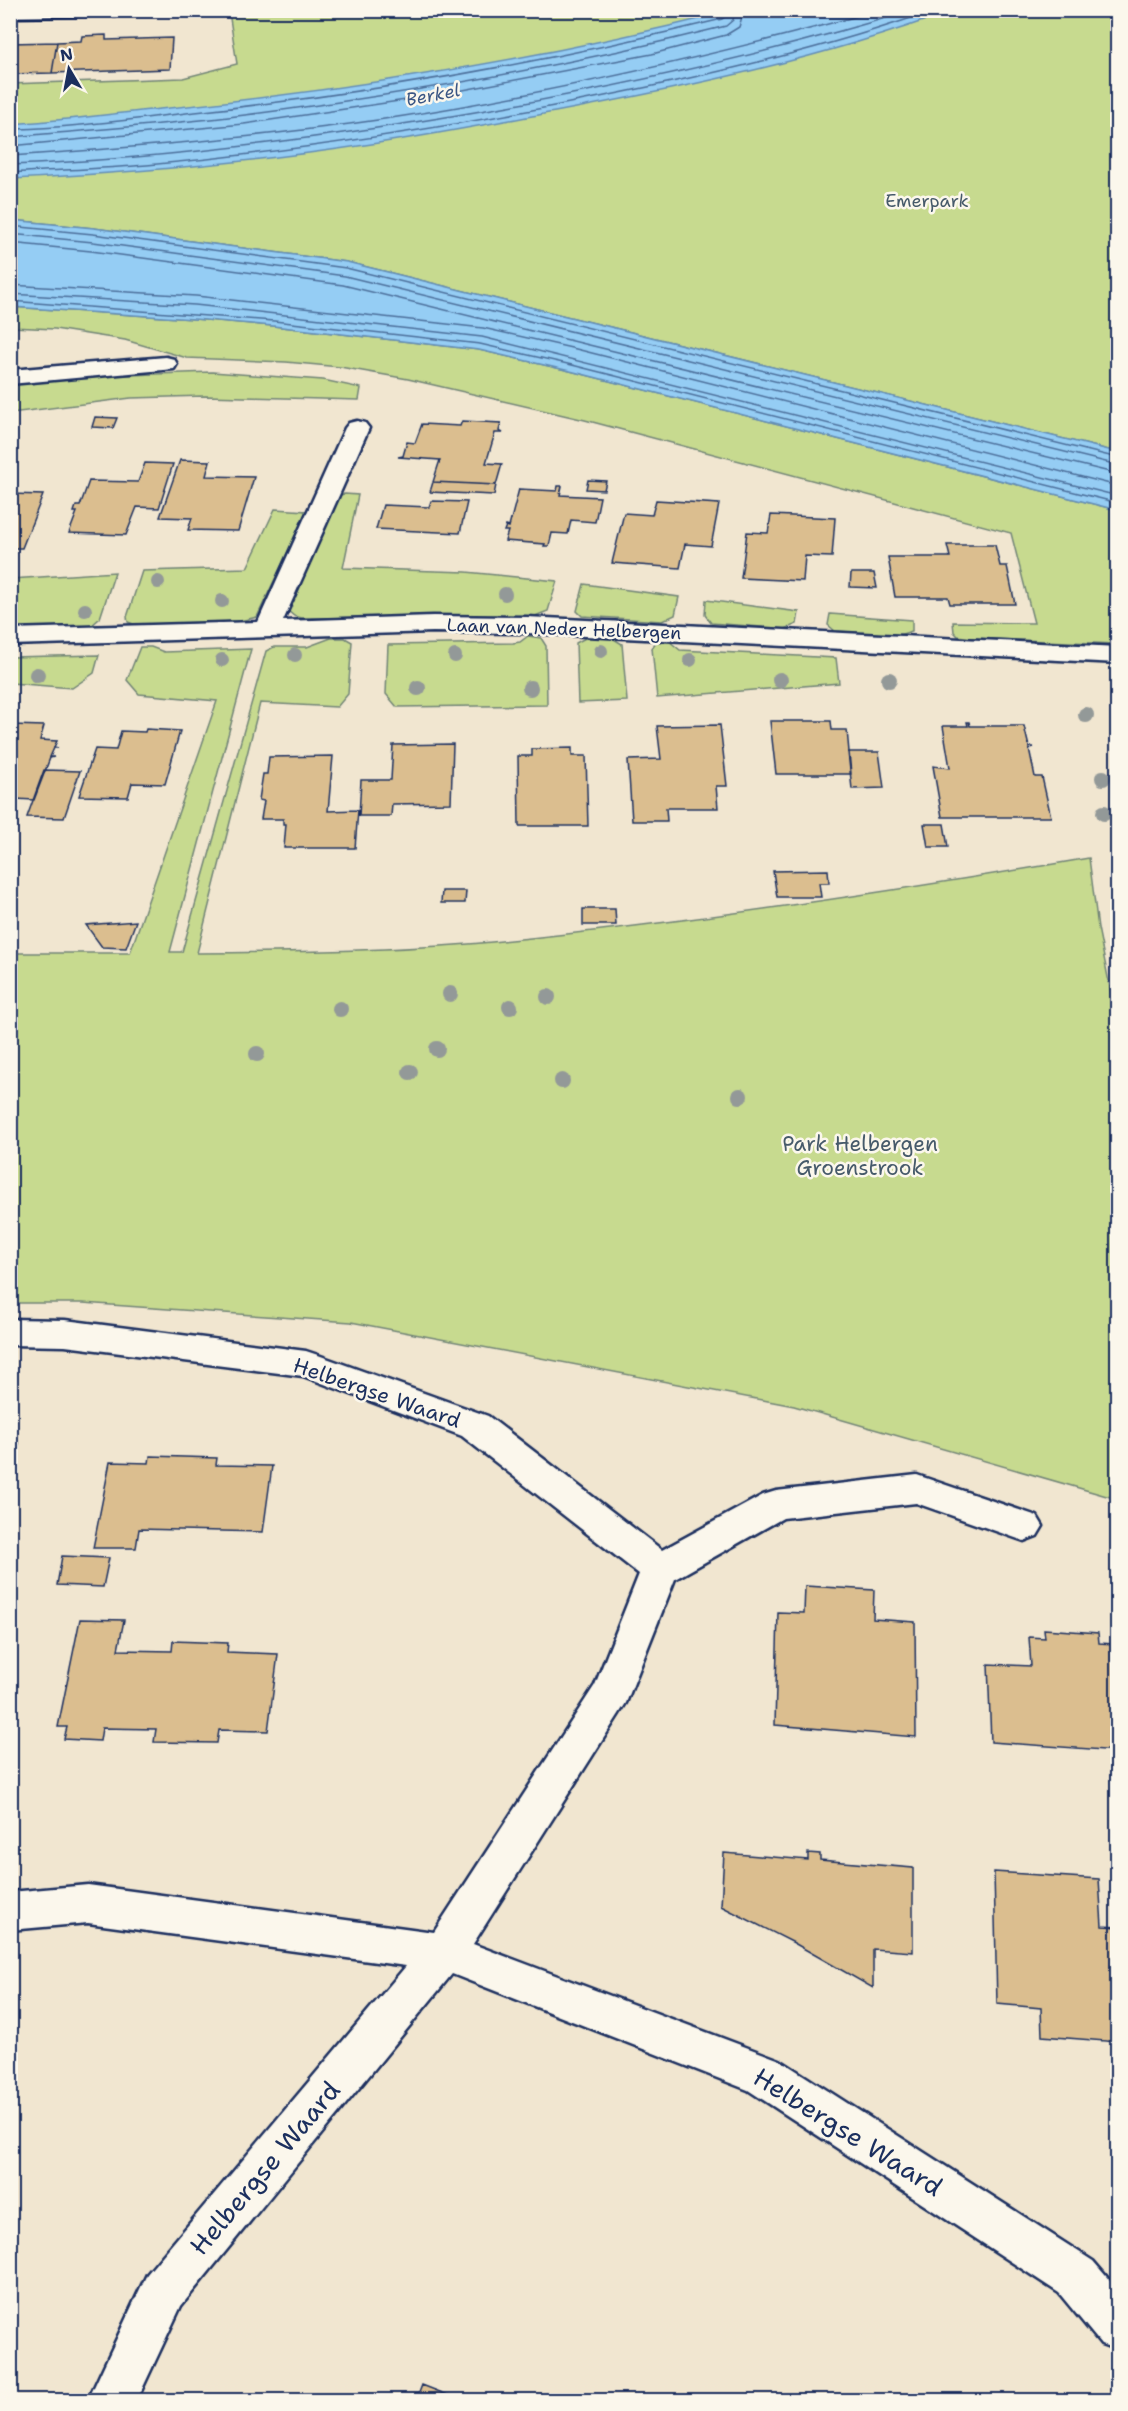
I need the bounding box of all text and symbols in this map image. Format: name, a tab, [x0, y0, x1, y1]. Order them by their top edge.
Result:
north arrow	[39, 39, 99, 99]
text: N	[58, 43, 75, 66]
water label: Berkel	[404, 78, 462, 112]
park label: Emerpark	[885, 189, 969, 213]
street label: Laan van Neder Helbergen	[446, 613, 682, 645]
park label: Park Helbergen Groenstrook	[782, 1130, 938, 1182]
street label: Helbergse Waard	[290, 1351, 464, 1435]
street label: Helbergse Waard	[747, 2059, 950, 2204]
street label: Helbergse Waard	[181, 2073, 348, 2262]

